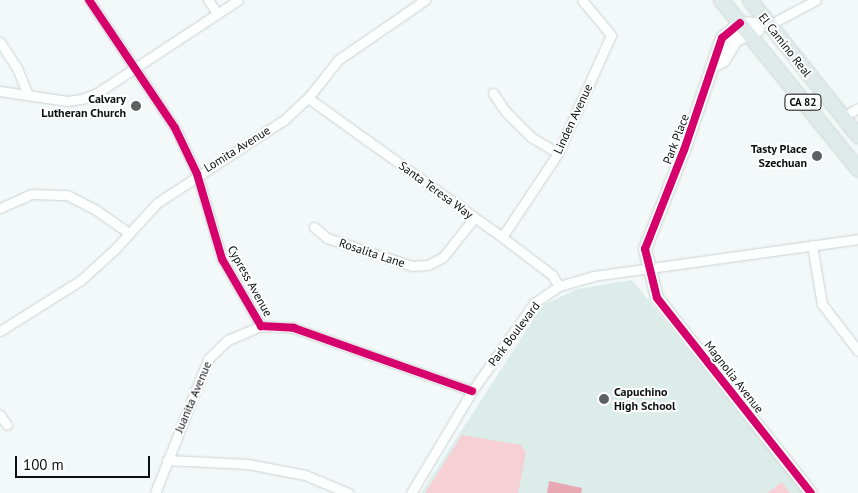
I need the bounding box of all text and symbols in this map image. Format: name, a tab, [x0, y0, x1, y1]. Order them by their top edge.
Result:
street label: El Camino Real	[756, 10, 814, 80]
street label: Linden Avenue	[550, 82, 596, 156]
place label: Calvary Lutheran Church	[41, 92, 126, 120]
road number: CA 82	[783, 94, 823, 110]
marker: Calvary Lutheran Church	[130, 100, 142, 112]
street label: Park Place	[660, 112, 692, 166]
street label: Lomita Avenue	[201, 123, 273, 175]
place label: Tasty Place Szechuan	[750, 142, 807, 170]
marker: Tasty Place Szechuan	[811, 150, 823, 162]
street label: Santa Teresa Way	[396, 158, 476, 222]
street label: Rosalita Lane	[337, 236, 407, 270]
street label: Cypress Avenue	[224, 243, 276, 319]
street label: Park Boulevard	[485, 299, 543, 369]
street label: Magnolia Avenue	[701, 338, 767, 416]
street label: Juanita Avenue	[171, 359, 215, 435]
place label: Capuchino High School	[614, 385, 676, 413]
marker: Capuchino High School	[598, 393, 610, 405]
scale bar	[18, 446, 152, 478]
text: 100 m	[23, 455, 64, 474]

